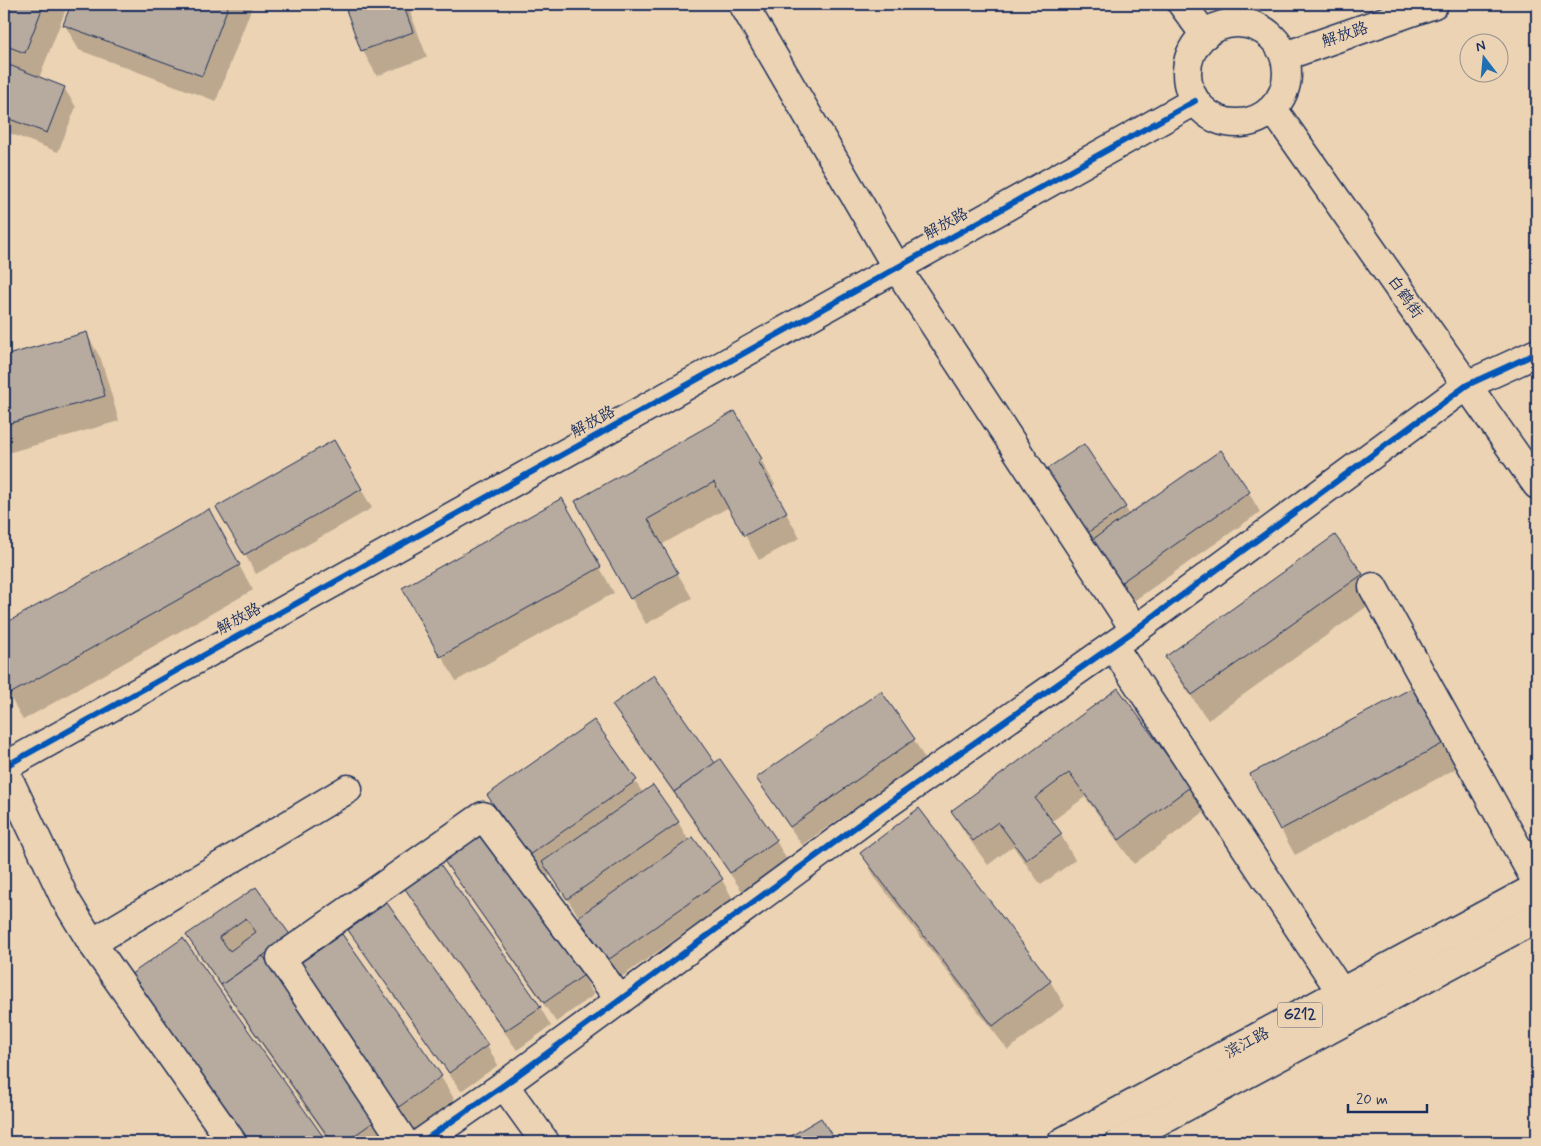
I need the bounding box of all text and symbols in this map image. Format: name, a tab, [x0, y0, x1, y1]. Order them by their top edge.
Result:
street label: 解放路	[1319, 17, 1371, 53]
north arrow	[1458, 32, 1508, 82]
text: N	[1474, 37, 1488, 56]
street label: 解放路	[920, 203, 972, 245]
street label: 白鹤街	[1383, 271, 1427, 323]
street label: 解放路	[567, 401, 619, 443]
street label: 解放路	[213, 598, 265, 640]
road number: G212	[1278, 1002, 1322, 1028]
street label: 滨江路	[1221, 1022, 1273, 1064]
scale bar	[1348, 1081, 1427, 1113]
text: 20 m	[1356, 1090, 1388, 1110]

